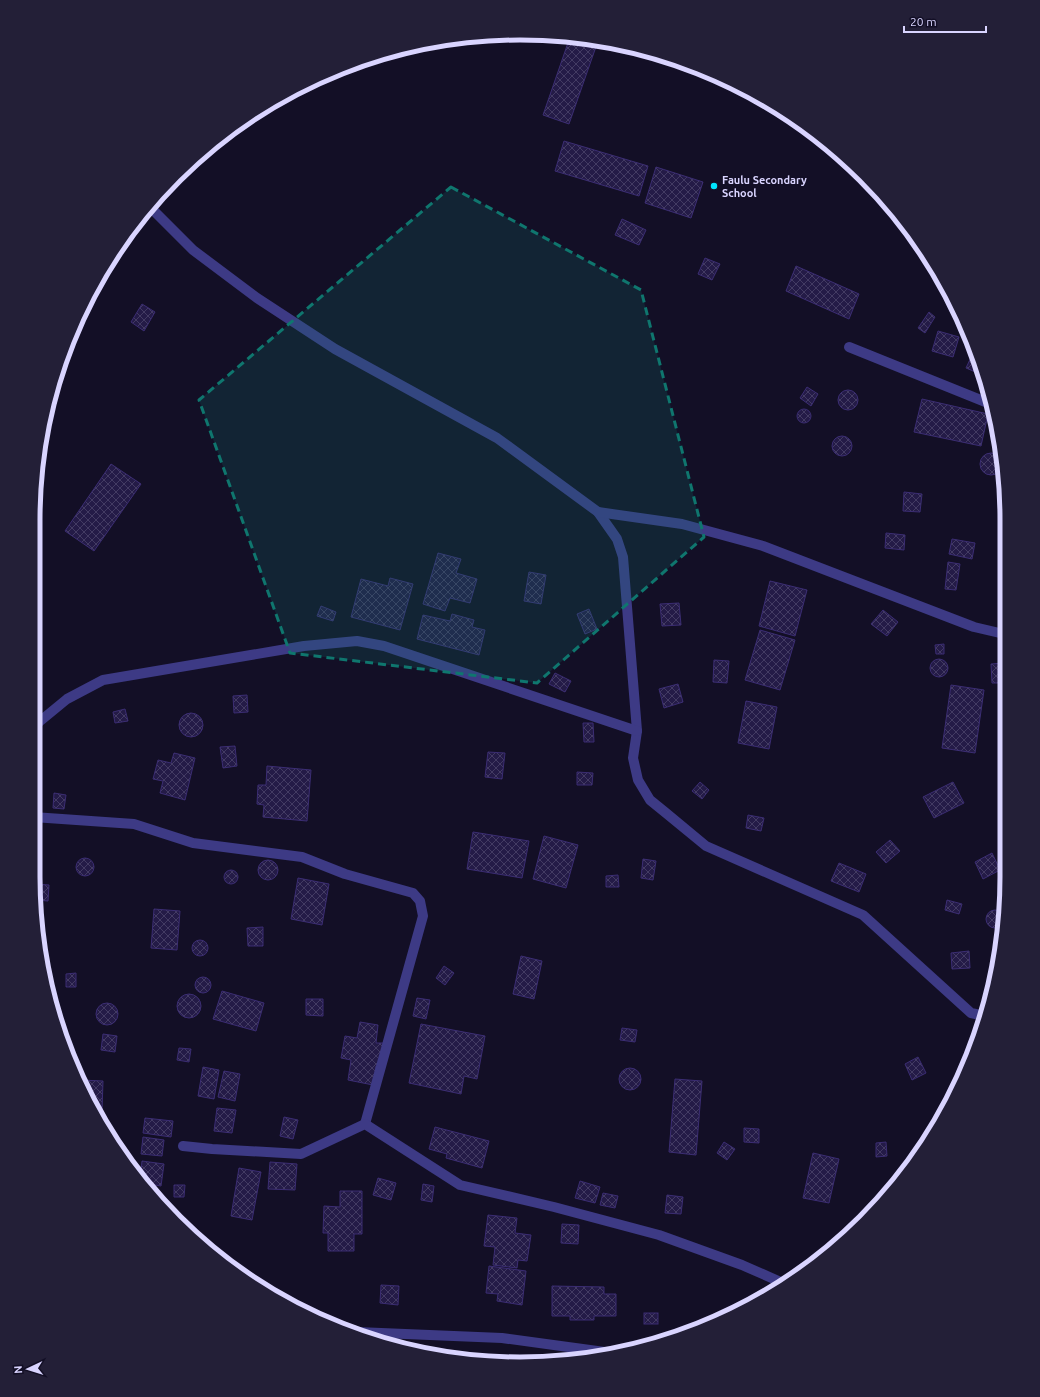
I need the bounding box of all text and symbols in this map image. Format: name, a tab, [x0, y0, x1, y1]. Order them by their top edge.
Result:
scale bar	[904, 8, 986, 34]
text: 20 m	[910, 15, 937, 28]
place label: Faulu Secondary School	[722, 174, 807, 199]
marker: Faulu Secondary School	[709, 181, 719, 191]
north arrow	[8, 1349, 48, 1389]
text: N	[12, 1365, 24, 1374]

